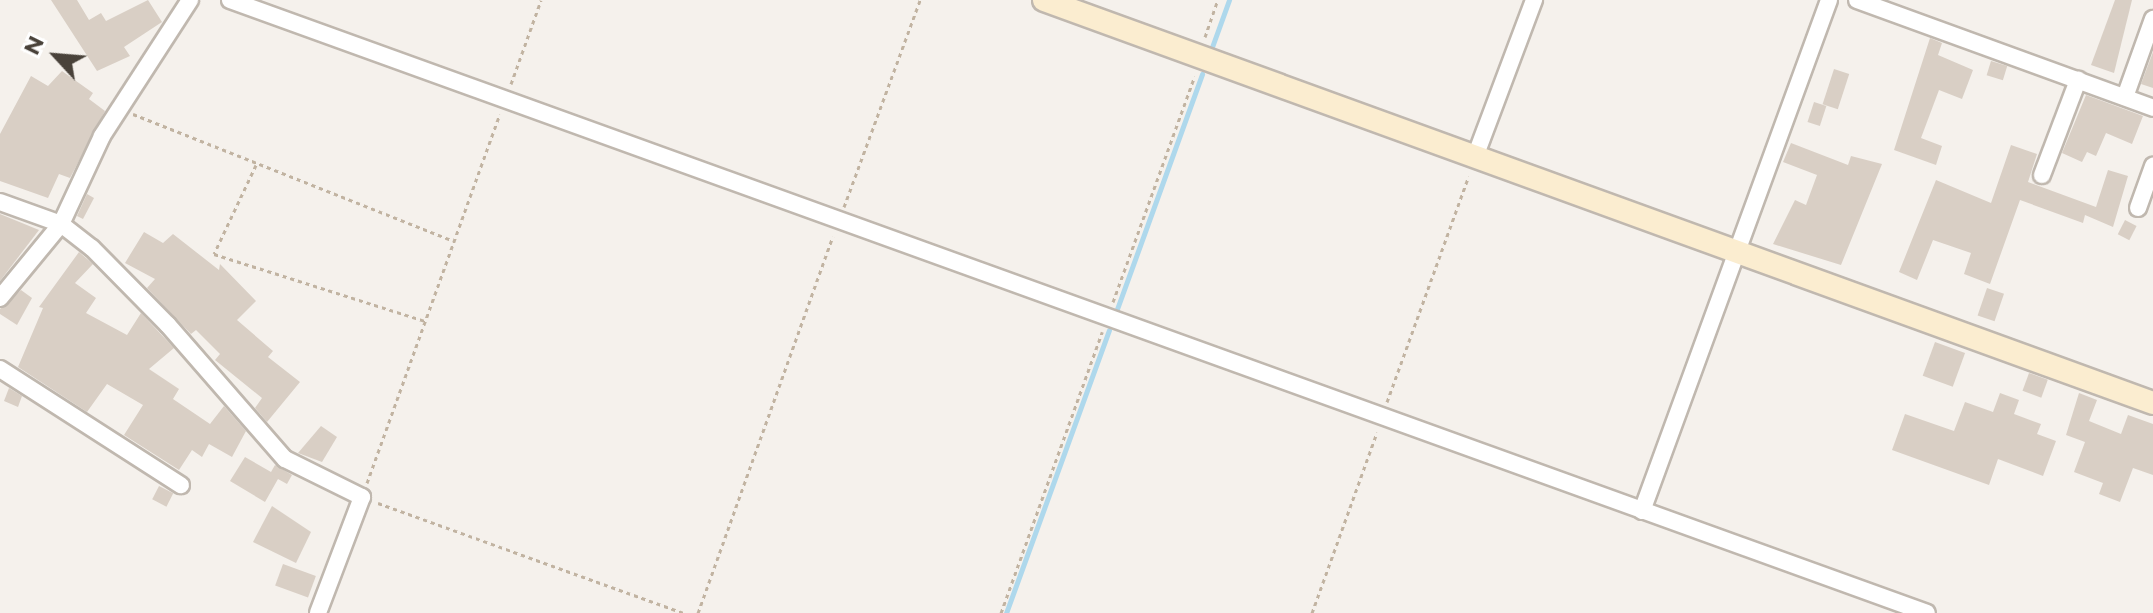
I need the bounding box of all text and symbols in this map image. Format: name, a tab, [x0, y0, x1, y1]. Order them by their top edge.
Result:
north arrow	[16, 16, 96, 96]
text: N	[18, 31, 50, 59]

